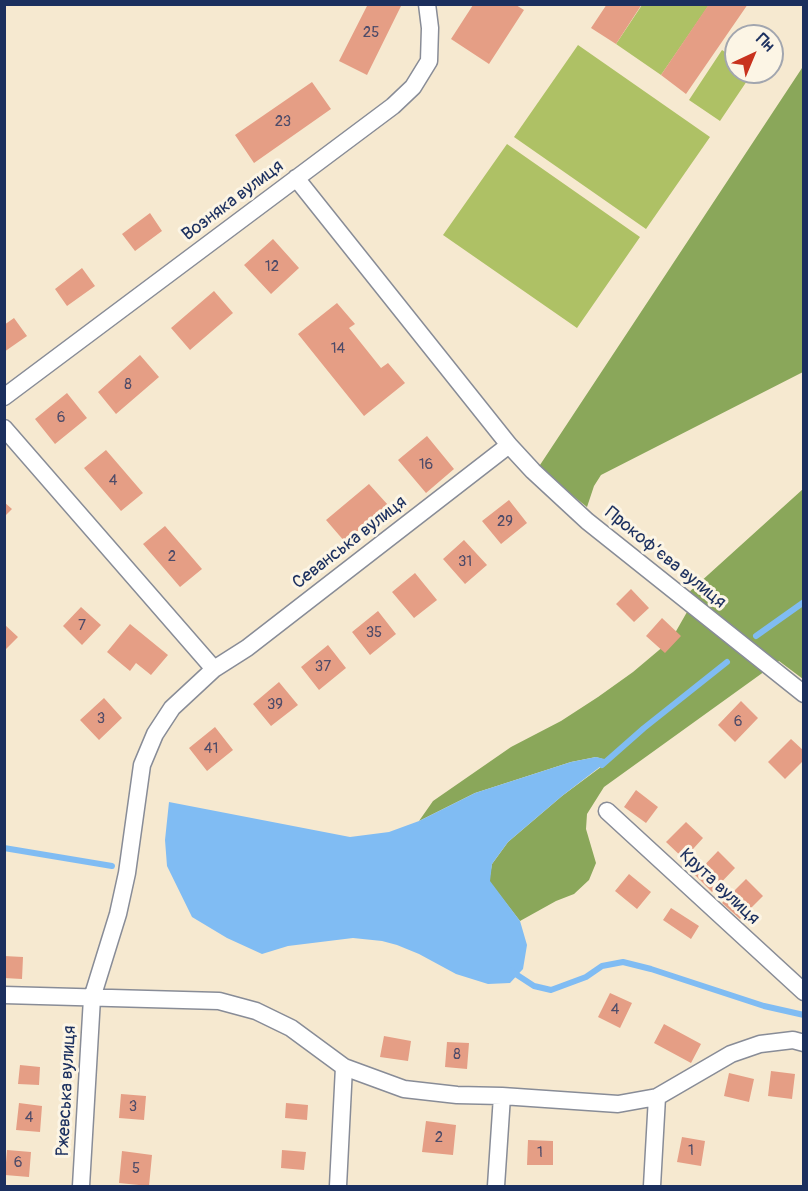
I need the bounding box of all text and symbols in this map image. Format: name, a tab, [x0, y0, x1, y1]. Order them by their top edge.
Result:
house number: 25	[363, 24, 379, 42]
north arrow	[724, 24, 784, 84]
text: Пн	[752, 29, 778, 56]
house number: 23	[275, 113, 291, 131]
street label: Возняка вулиця	[178, 156, 288, 246]
house number: 12	[265, 258, 279, 276]
house number: 14	[331, 340, 345, 358]
house number: 8	[124, 376, 132, 394]
house number: 6	[57, 409, 65, 427]
house number: 16	[419, 456, 433, 474]
house number: 4	[109, 472, 117, 490]
street label: Севанська вулиця	[289, 492, 411, 594]
street label: Прокоф’єва вулиця	[600, 503, 730, 613]
house number: 29	[497, 513, 513, 531]
house number: 2	[168, 548, 176, 566]
house number: 31	[458, 553, 472, 571]
house number: 7	[78, 617, 86, 635]
house number: 35	[366, 624, 382, 642]
house number: 37	[315, 658, 331, 676]
house number: 39	[267, 696, 283, 714]
house number: 3	[97, 710, 105, 728]
house number: 6	[734, 713, 742, 731]
house number: 41	[204, 740, 218, 758]
street label: Крута вулиця	[674, 844, 764, 930]
house number: 4	[611, 1001, 619, 1019]
street label: Ржевська вулиця	[53, 1025, 81, 1157]
house number: 8	[453, 1046, 461, 1064]
house number: 3	[129, 1098, 137, 1116]
house number: 4	[25, 1109, 33, 1127]
house number: 2	[435, 1129, 443, 1147]
house number: 1	[688, 1142, 694, 1160]
house number: 1	[537, 1144, 543, 1162]
house number: 6	[14, 1154, 22, 1172]
house number: 5	[132, 1160, 140, 1178]

